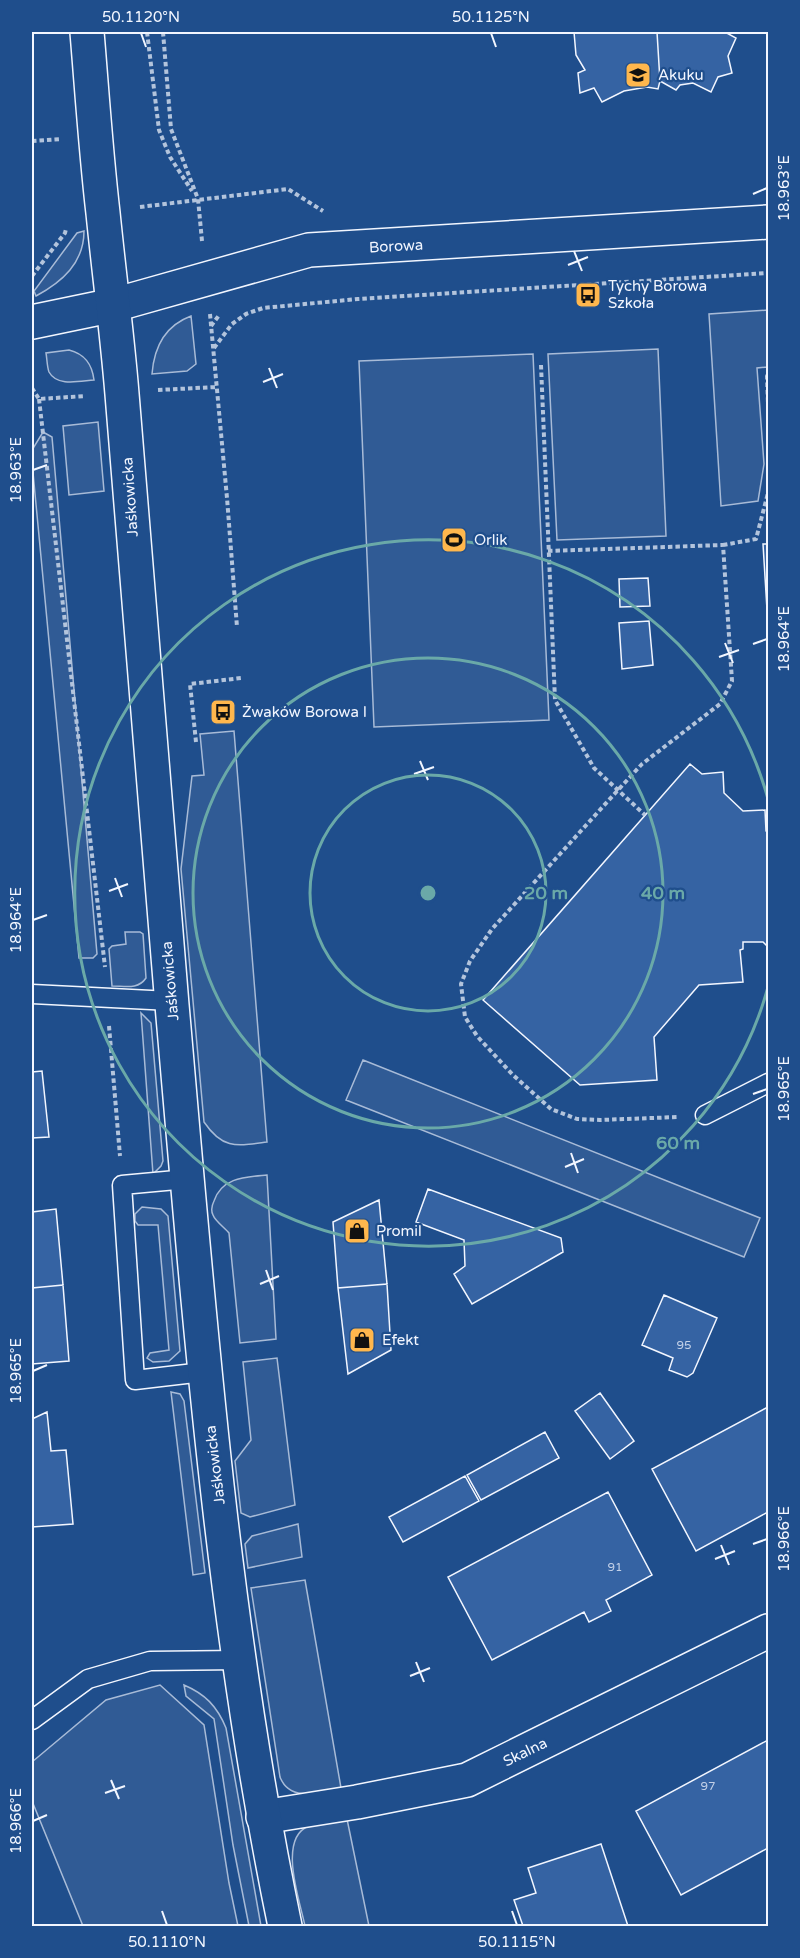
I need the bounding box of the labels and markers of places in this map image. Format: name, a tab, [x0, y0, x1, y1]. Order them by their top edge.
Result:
school or university icon: Akuku	[623, 60, 653, 90]
place label: Akuku	[658, 66, 704, 84]
place label: Tychy Borowa Szkoła	[608, 277, 707, 312]
bus stop icon: Tychy Borowa Szkoła	[573, 280, 603, 310]
sports icon: Orlik	[439, 525, 469, 555]
place label: Orlik	[474, 531, 507, 549]
bus stop icon: Żwaków Borowa I	[208, 697, 238, 727]
place label: Żwaków Borowa I	[242, 703, 367, 721]
centre of rings	[418, 883, 438, 903]
shop icon: Promil	[342, 1216, 372, 1246]
place label: Promil	[376, 1222, 422, 1240]
shop icon: Efekt	[347, 1325, 377, 1355]
place label: Efekt	[382, 1331, 419, 1349]

